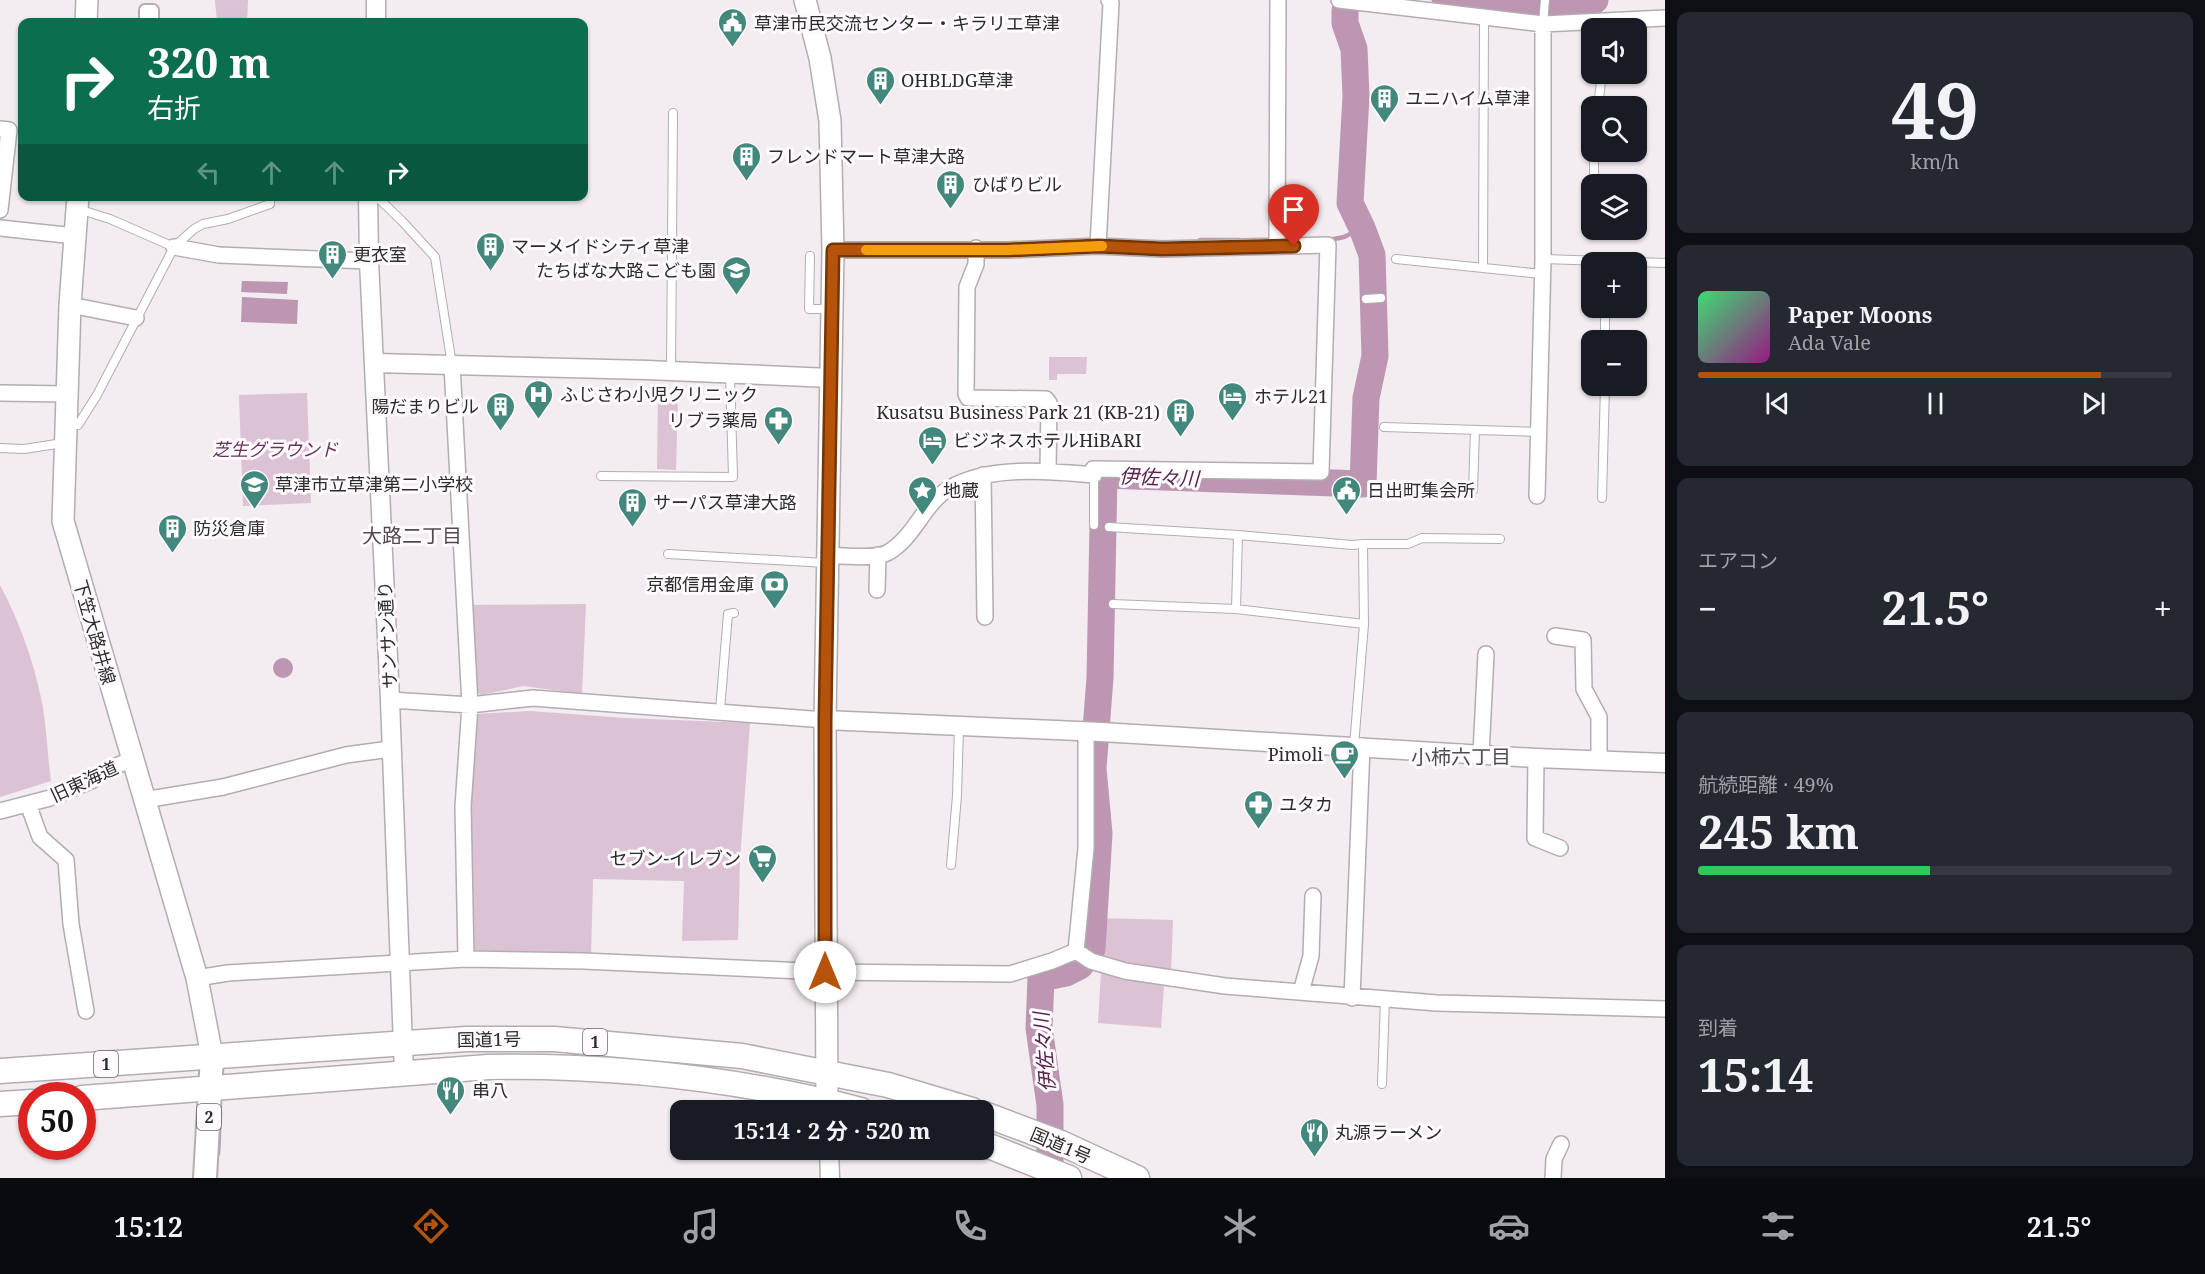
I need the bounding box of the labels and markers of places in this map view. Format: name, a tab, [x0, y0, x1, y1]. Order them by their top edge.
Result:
public building icon: 草津市民交流センター・キラリエ草津	[717, 7, 749, 49]
place label: 草津市民交流センター・キラリエ草津	[754, 11, 1060, 35]
building icon: OHBLDG草津	[864, 64, 896, 106]
place label: OHBLDG草津	[901, 68, 1014, 92]
building icon: ユニハイム草津	[1368, 82, 1400, 124]
place label: ユニハイム草津	[1405, 86, 1530, 110]
building icon: フレンドマート草津大路	[730, 140, 762, 182]
place label: フレンドマート草津大路	[767, 144, 965, 168]
building icon: ひばりビル	[935, 168, 967, 210]
place label: ひばりビル	[972, 172, 1062, 196]
pin	[1268, 184, 1319, 246]
building icon: マーメイドシティ草津	[474, 230, 506, 272]
place label: マーメイドシティ草津	[511, 234, 689, 258]
building icon: 更衣室	[316, 238, 348, 280]
place label: 更衣室	[353, 242, 407, 266]
school or university icon: たちばな大路こども園	[721, 254, 753, 296]
place label: たちばな大路こども園	[536, 258, 716, 282]
hospital icon: ふじさわ小児クリニック	[523, 378, 555, 420]
hotel icon: ホテル21	[1217, 380, 1249, 422]
place label: ふじさわ小児クリニック	[560, 382, 758, 406]
place label: ホテル21	[1254, 384, 1328, 408]
building icon: 陽だまりビル	[484, 390, 516, 432]
place label: 陽だまりビル	[371, 394, 479, 418]
building icon: Kusatsu Business Park 21 (KB-21)	[1165, 396, 1197, 438]
place label: Kusatsu Business Park 21 (KB-21)	[876, 400, 1160, 424]
pharmacy icon: リブラ薬局	[763, 404, 795, 446]
place label: リブラ薬局	[668, 408, 758, 432]
hotel icon: ビジネスホテルHiBARI	[916, 424, 948, 466]
place label: ビジネスホテルHiBARI	[953, 428, 1142, 452]
school or university icon: 草津市立草津第二小学校	[238, 468, 270, 510]
place label: 草津市立草津第二小学校	[275, 472, 473, 496]
place icon: 地蔵	[906, 474, 938, 516]
public building icon: 日出町集会所	[1330, 474, 1362, 516]
place label: 地蔵	[943, 478, 979, 502]
place label: 日出町集会所	[1367, 478, 1475, 502]
building icon: サーパス草津大路	[616, 486, 648, 528]
place label: サーパス草津大路	[653, 490, 797, 514]
building icon: 防災倉庫	[156, 512, 188, 554]
place label: 防災倉庫	[193, 516, 265, 540]
bank icon: 京都信用金庫	[759, 568, 791, 610]
place label: 京都信用金庫	[646, 572, 754, 596]
cafe icon: Pimoli	[1328, 738, 1360, 780]
place label: Pimoli	[1268, 742, 1323, 766]
pharmacy icon: ユタカ	[1242, 788, 1274, 830]
place label: ユタカ	[1279, 792, 1333, 816]
supermarket icon: セブン-イレブン	[746, 842, 778, 884]
place label: セブン-イレブン	[609, 846, 741, 870]
restaurant icon: 串八	[435, 1074, 467, 1116]
place label: 串八	[472, 1078, 508, 1102]
restaurant icon: 丸源ラーメン	[1298, 1116, 1330, 1158]
place label: 丸源ラーメン	[1335, 1120, 1442, 1144]

